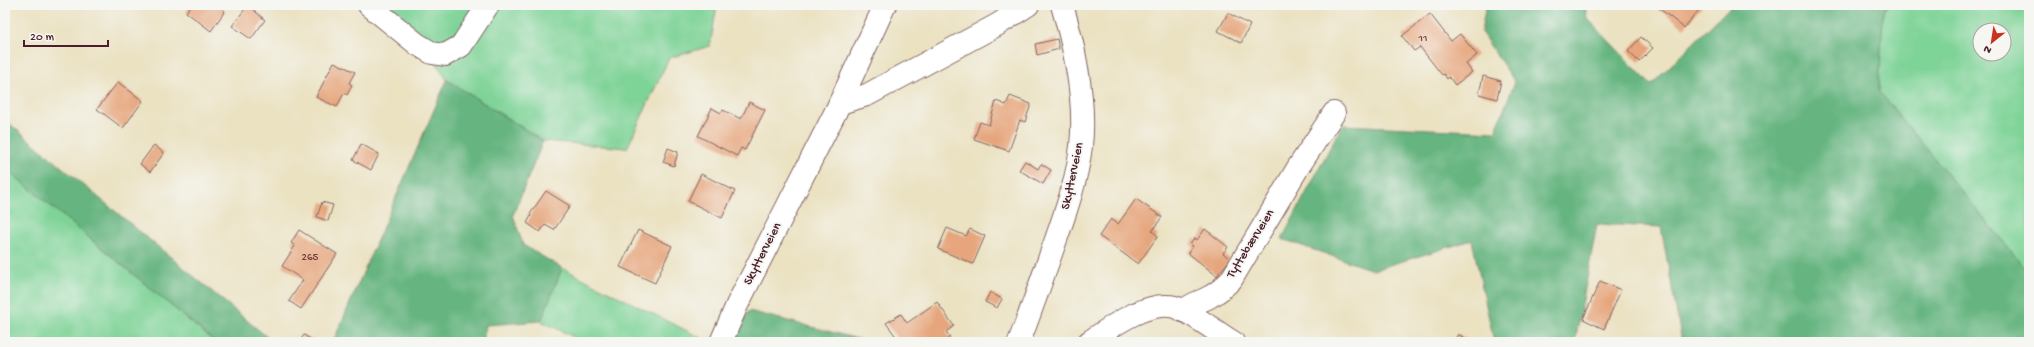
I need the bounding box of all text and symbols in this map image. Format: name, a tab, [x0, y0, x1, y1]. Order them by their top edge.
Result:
scale bar	[24, 22, 108, 48]
north arrow	[1972, 22, 2012, 62]
text: 20 m	[30, 31, 55, 45]
house number: 11	[1418, 33, 1427, 45]
text: N	[1982, 42, 1994, 56]
street label: Skytterveien	[1059, 140, 1088, 211]
street label: Tyttebærveien	[1223, 206, 1279, 282]
street label: Skytterveien	[741, 219, 786, 288]
house number: 265	[302, 252, 319, 264]

